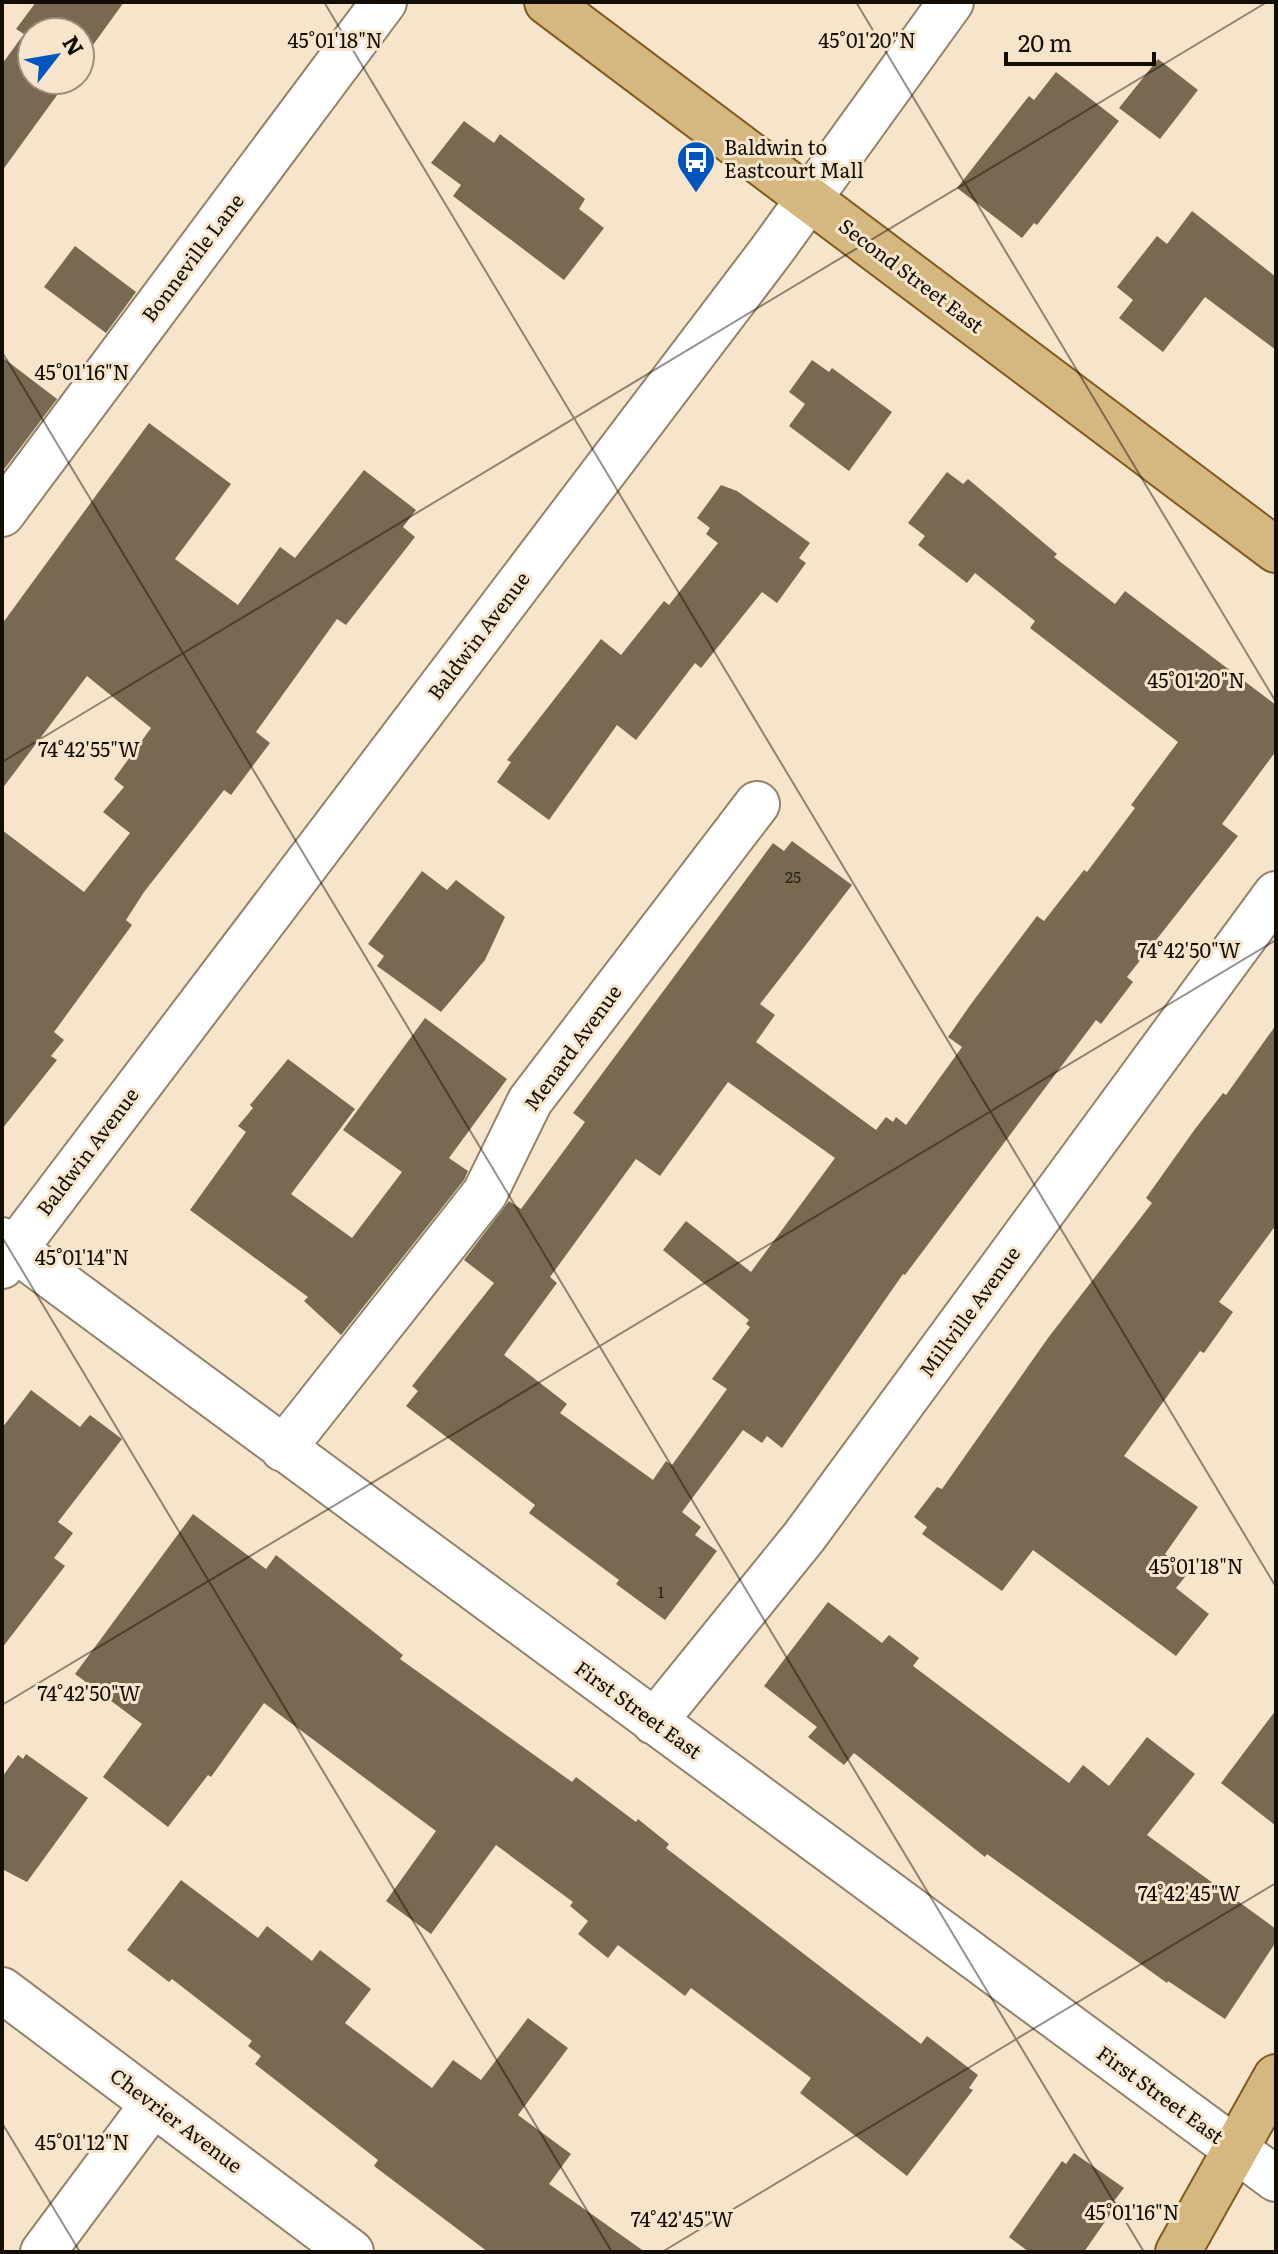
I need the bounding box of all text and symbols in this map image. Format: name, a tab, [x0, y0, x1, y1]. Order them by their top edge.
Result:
north arrow	[16, 16, 96, 96]
scale bar	[1006, 16, 1154, 66]
text: 45°01'18"N	[287, 24, 383, 54]
text: 45°01'20"N	[818, 24, 916, 54]
text: 20 m	[1018, 24, 1072, 59]
text: N	[56, 29, 93, 61]
place label: Baldwin to Eastcourt Mall	[724, 131, 864, 184]
bus stop icon: Baldwin to Eastcourt Mall	[675, 139, 717, 194]
street label: Bonneville Lane	[133, 186, 250, 327]
street label: Second Street East	[833, 210, 991, 339]
text: 45°01'16"N	[35, 356, 129, 386]
street label: Baldwin Avenue	[419, 564, 536, 705]
text: 45°01'20"N	[1147, 664, 1245, 694]
text: 74°42'55"W	[38, 733, 140, 763]
house number: 25	[785, 864, 801, 888]
text: 74°42'50"W	[1137, 934, 1241, 964]
street label: Menard Avenue	[515, 978, 627, 1116]
street label: Baldwin Avenue	[28, 1080, 145, 1221]
street label: Millville Avenue	[911, 1239, 1026, 1383]
text: 45°01'14"N	[35, 1241, 129, 1271]
text: 45°01'18"N	[1148, 1550, 1244, 1580]
house number: 1	[658, 1579, 665, 1603]
street label: First Street East	[569, 1652, 709, 1765]
text: 74°42'50"W	[37, 1677, 141, 1707]
text: 74°42'45"W	[1138, 1877, 1240, 1907]
street label: First Street East	[1091, 2037, 1231, 2150]
street label: Chevrier Avenue	[105, 2060, 250, 2179]
text: 45°01'12"N	[35, 2126, 129, 2156]
text: 45°01'16"N	[1085, 2196, 1179, 2226]
text: 74°42'45"W	[631, 2203, 733, 2233]

